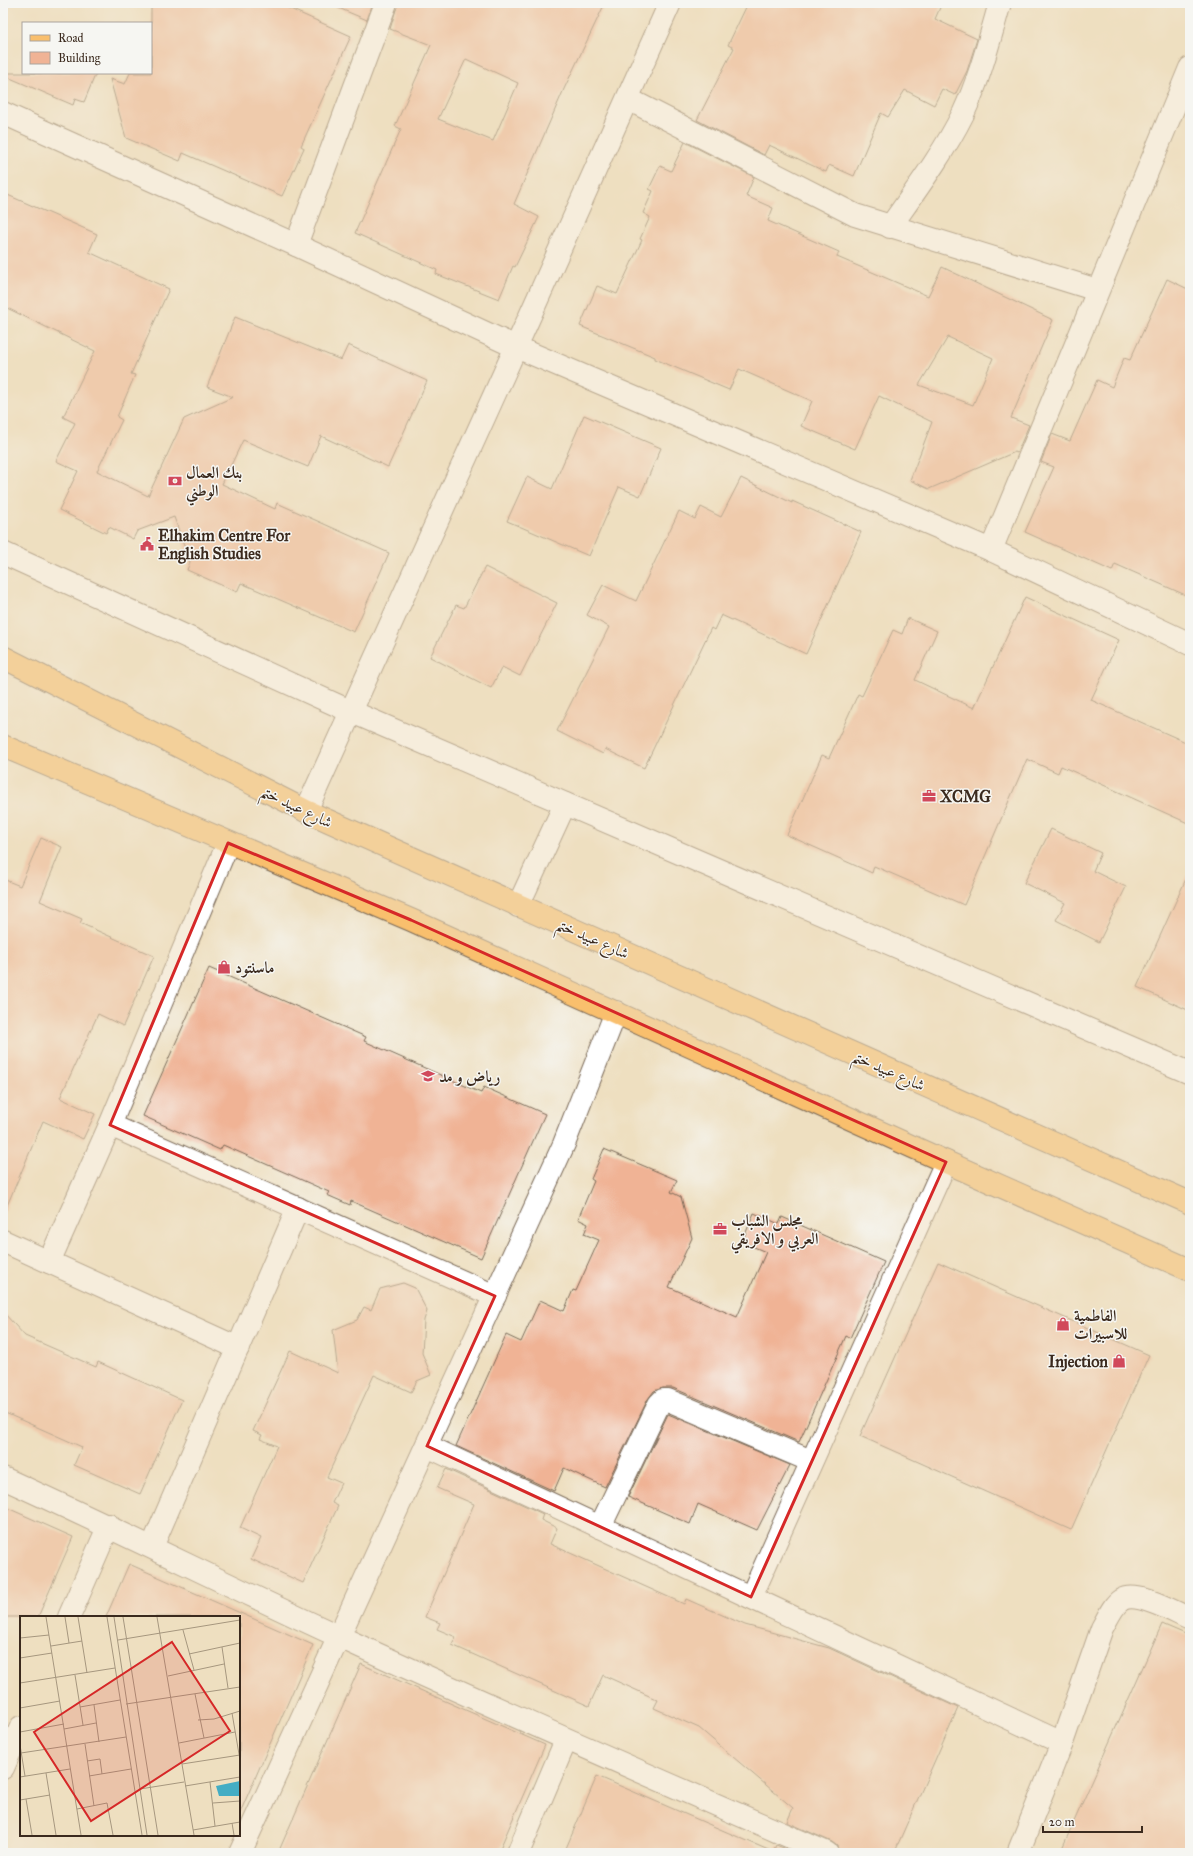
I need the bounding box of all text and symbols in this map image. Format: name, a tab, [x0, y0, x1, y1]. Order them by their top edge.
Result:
legend	[22, 22, 152, 74]
text: Road	[58, 31, 84, 45]
text: Building	[58, 51, 101, 66]
place label: بنك العمال الوطني	[186, 463, 242, 506]
bank icon: بنك العمال الوطني	[167, 473, 183, 489]
place label: Elhakim Centre For English Studies	[158, 526, 291, 564]
public building icon: Elhakim Centre For English Studies	[139, 536, 155, 552]
street label: شارع عبيد ختم	[255, 781, 336, 838]
place label: XCMG	[939, 787, 991, 806]
office icon: XCMG	[921, 788, 937, 804]
street label: شارع عبيد ختم	[551, 914, 632, 969]
place label: ماسنتود	[235, 958, 275, 978]
shop icon: ماسنتود	[216, 959, 232, 975]
street label: شارع عبيد ختم	[847, 1046, 928, 1101]
place label: رياض و مد	[439, 1067, 501, 1087]
school or university icon: رياض و مد	[420, 1068, 436, 1084]
place label: مجلس الشباب العربي و الافريقي	[730, 1211, 818, 1254]
office icon: مجلس الشباب العربي و الافريقي	[712, 1221, 728, 1237]
place label: الفاطمية للاسبيرات	[1074, 1306, 1127, 1343]
shop icon: الفاطمية للاسبيرات	[1055, 1316, 1071, 1332]
place label: Injection	[1048, 1352, 1108, 1372]
shop icon: Injection	[1111, 1353, 1127, 1369]
inset map	[20, 1616, 240, 1836]
scale bar	[1043, 1808, 1142, 1834]
text: 20 m	[1049, 1815, 1075, 1829]

